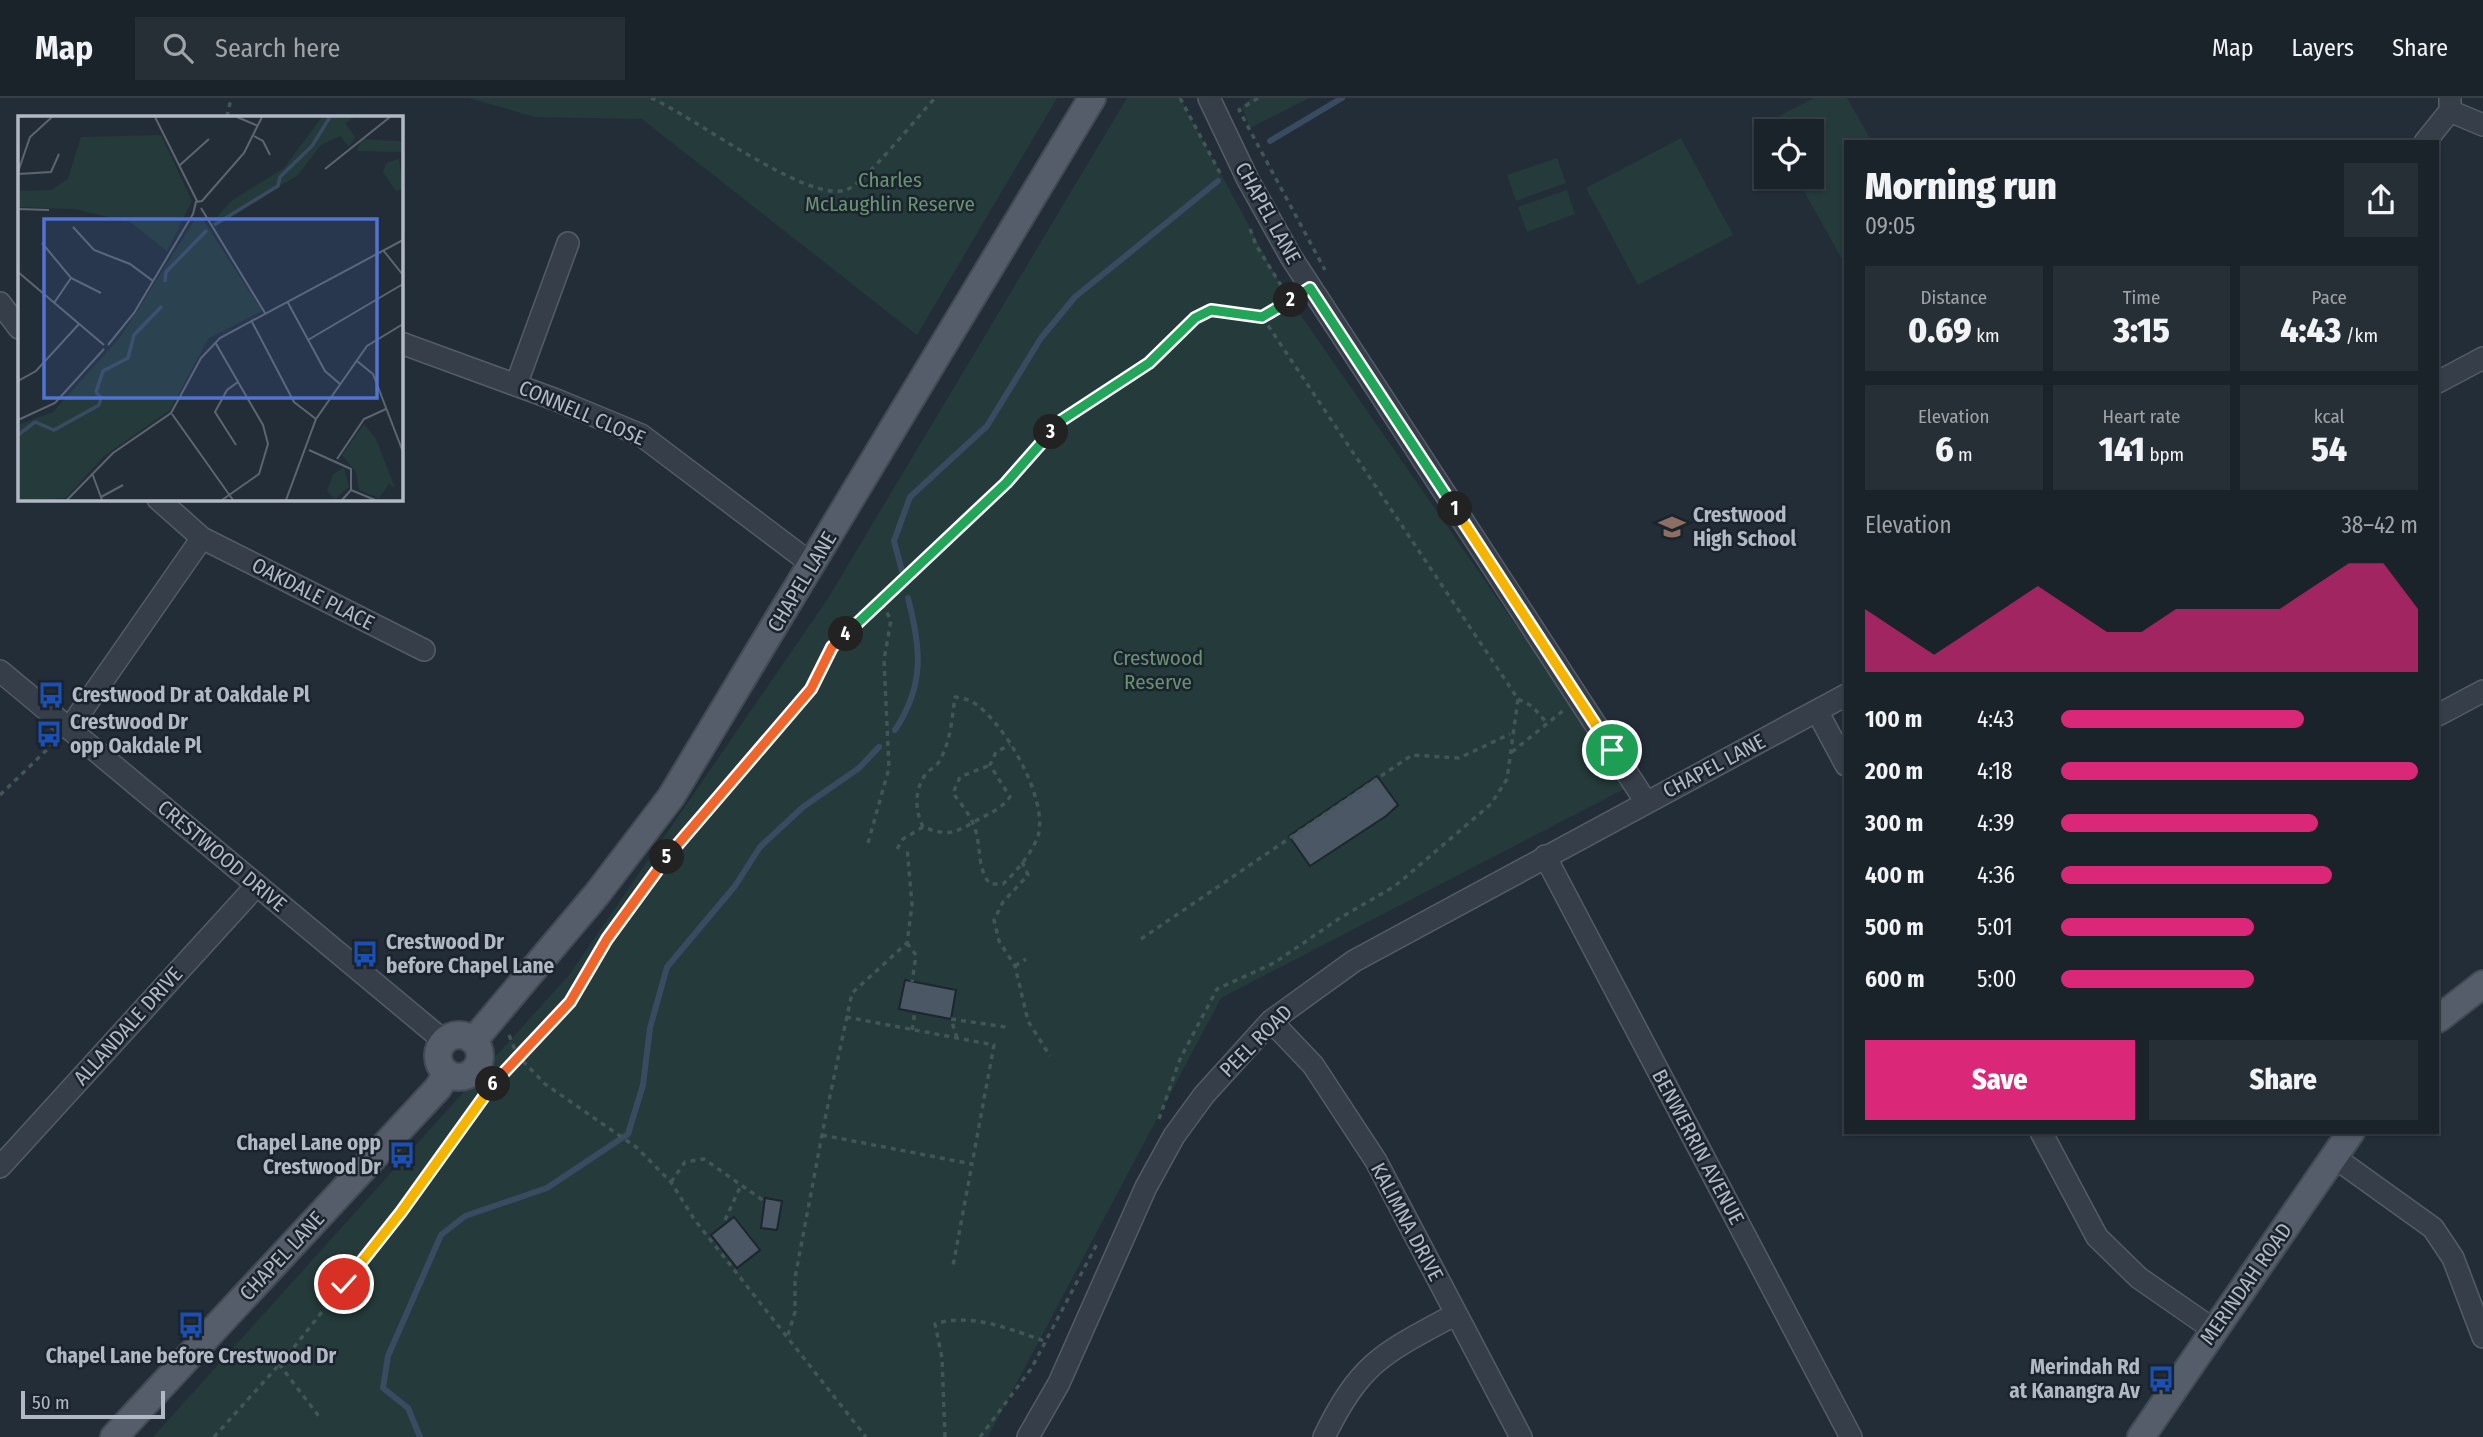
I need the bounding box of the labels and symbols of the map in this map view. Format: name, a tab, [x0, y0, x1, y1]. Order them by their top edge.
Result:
inset map	[18, 116, 402, 500]
street label: CHAPEL LANE	[1229, 158, 1307, 269]
park label: Charles McLaughlin Reserve	[805, 167, 975, 217]
pin: 2	[1274, 282, 1308, 318]
street label: CONNELL CLOSE	[515, 375, 649, 451]
pin: 3	[1034, 414, 1068, 450]
pin: 1	[1438, 492, 1472, 526]
place label: Crestwood High School	[1693, 502, 1796, 552]
school or university icon: Crestwood High School	[1657, 512, 1687, 542]
street label: CHAPEL LANE	[762, 527, 842, 637]
street label: OAKDALE PLACE	[247, 552, 379, 636]
pin: 4	[828, 616, 864, 652]
park label: Crestwood Reserve	[1113, 645, 1203, 695]
bus stop icon: Crestwood Dr at Oakdale Pl	[36, 680, 66, 710]
place label: Crestwood Dr at Oakdale Pl	[72, 682, 310, 708]
place label: Crestwood Dr opp Oakdale Pl	[70, 709, 202, 759]
bus stop icon: Crestwood Dr opp Oakdale Pl	[34, 719, 64, 749]
pin	[1582, 720, 1642, 780]
street label: CHAPEL LANE	[1658, 728, 1770, 804]
street label: CRESTWOOD DRIVE	[152, 795, 292, 918]
pin: 5	[650, 840, 684, 874]
place label: Crestwood Dr before Chapel Lane	[386, 929, 555, 979]
bus stop icon: Crestwood Dr before Chapel Lane	[350, 939, 380, 969]
street label: ALLANDALE DRIVE	[68, 961, 188, 1091]
street label: PEEL ROAD	[1214, 999, 1298, 1083]
street label: BENWERRIN AVENUE	[1646, 1065, 1750, 1229]
pin: 6	[476, 1066, 510, 1102]
place label: Chapel Lane opp Crestwood Dr	[236, 1130, 381, 1180]
bus stop icon: Chapel Lane opp Crestwood Dr	[387, 1140, 417, 1170]
street label: KALIMNA DRIVE	[1365, 1158, 1449, 1286]
street label: CHAPEL LANE	[234, 1206, 330, 1306]
street label: MERINDAH ROAD	[2194, 1218, 2298, 1350]
pin	[314, 1254, 374, 1314]
bus stop icon: Chapel Lane before Crestwood Dr	[176, 1310, 206, 1340]
place label: Chapel Lane before Crestwood Dr	[46, 1343, 337, 1369]
place label: Merindah Rd at Kanangra Av	[2009, 1354, 2140, 1404]
bus stop icon: Merindah Rd at Kanangra Av	[2146, 1364, 2176, 1394]
scale bar	[21, 1388, 164, 1420]

